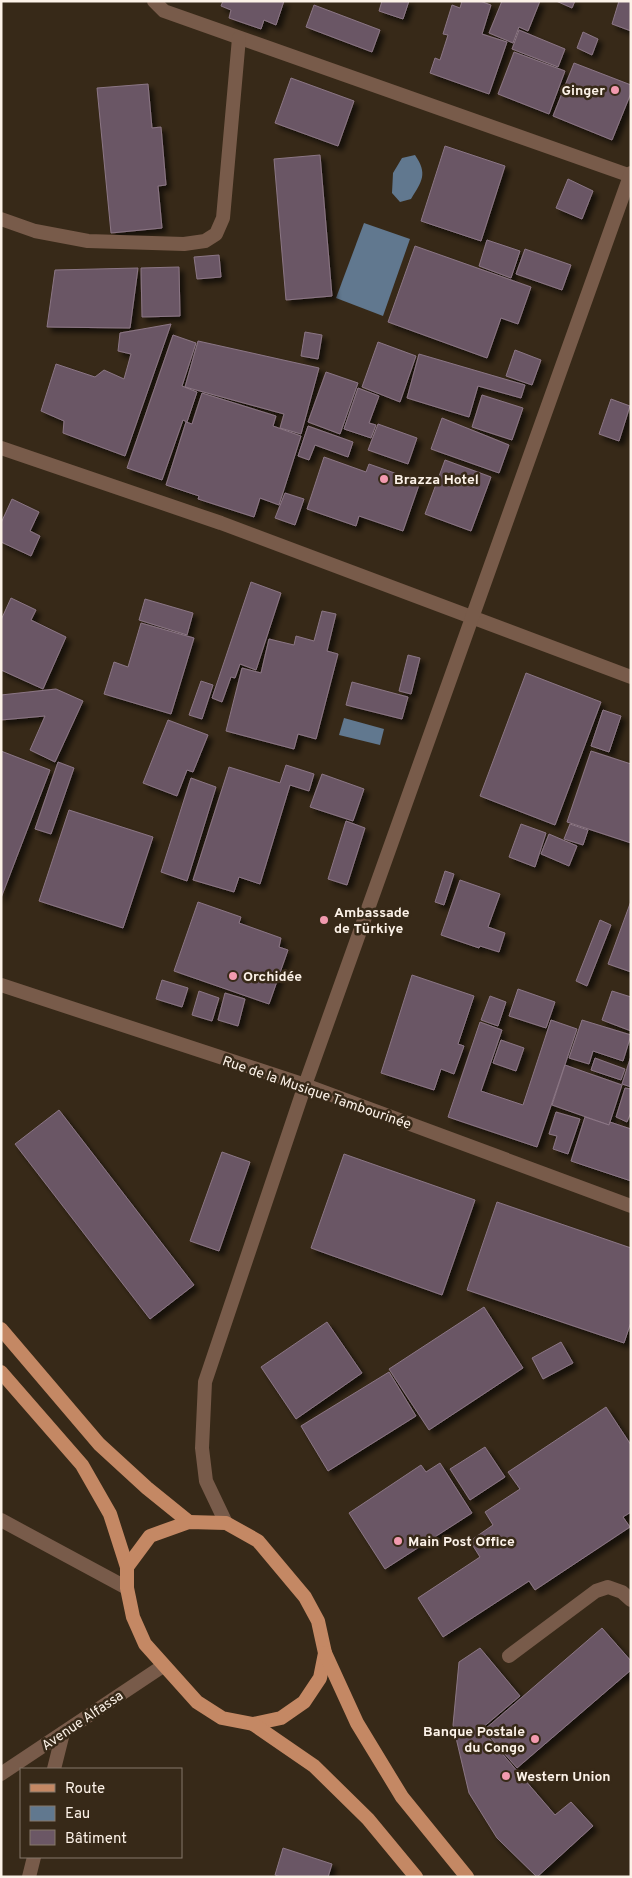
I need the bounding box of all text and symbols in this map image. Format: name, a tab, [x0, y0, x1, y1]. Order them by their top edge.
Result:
place label: Ginger	[562, 83, 605, 100]
marker: Ginger	[609, 84, 621, 96]
place label: Brazza Hotel	[394, 472, 479, 489]
marker: Brazza Hotel	[378, 473, 390, 485]
place label: Ambassade de Türkiye	[334, 905, 410, 938]
marker: Ambassade de Türkiye	[318, 914, 330, 926]
place label: Orchidée	[243, 969, 302, 986]
marker: Orchidée	[227, 970, 239, 982]
street label: Rue de la Musique Tambourinée	[220, 1053, 413, 1134]
place label: Main Post Office	[408, 1534, 515, 1551]
marker: Main Post Office	[392, 1535, 404, 1547]
street label: Avenue Alfassa	[39, 1688, 127, 1755]
place label: Banque Postale du Congo	[423, 1724, 525, 1757]
marker: Banque Postale du Congo	[529, 1733, 541, 1745]
legend	[20, 1768, 182, 1858]
place label: Western Union	[516, 1769, 611, 1786]
marker: Western Union	[500, 1770, 512, 1782]
text: Route	[65, 1780, 105, 1799]
text: Eau	[65, 1805, 90, 1824]
text: Bâtiment	[65, 1830, 127, 1849]

